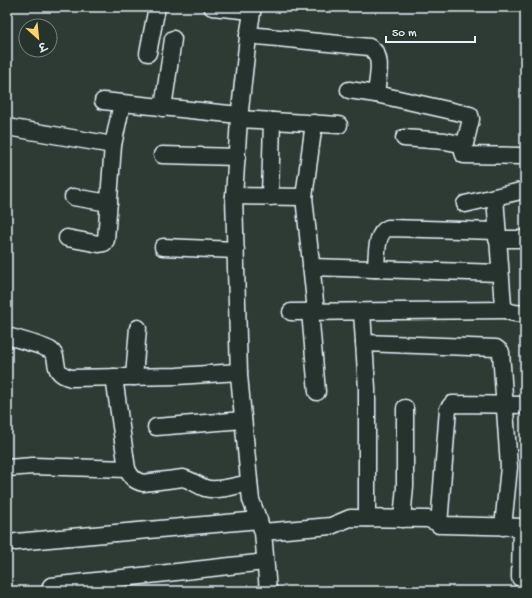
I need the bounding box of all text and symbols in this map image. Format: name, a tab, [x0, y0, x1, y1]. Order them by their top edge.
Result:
north arrow	[18, 18, 58, 58]
scale bar	[386, 18, 475, 44]
text: 50 m	[392, 27, 417, 41]
text: उ	[34, 38, 49, 54]

